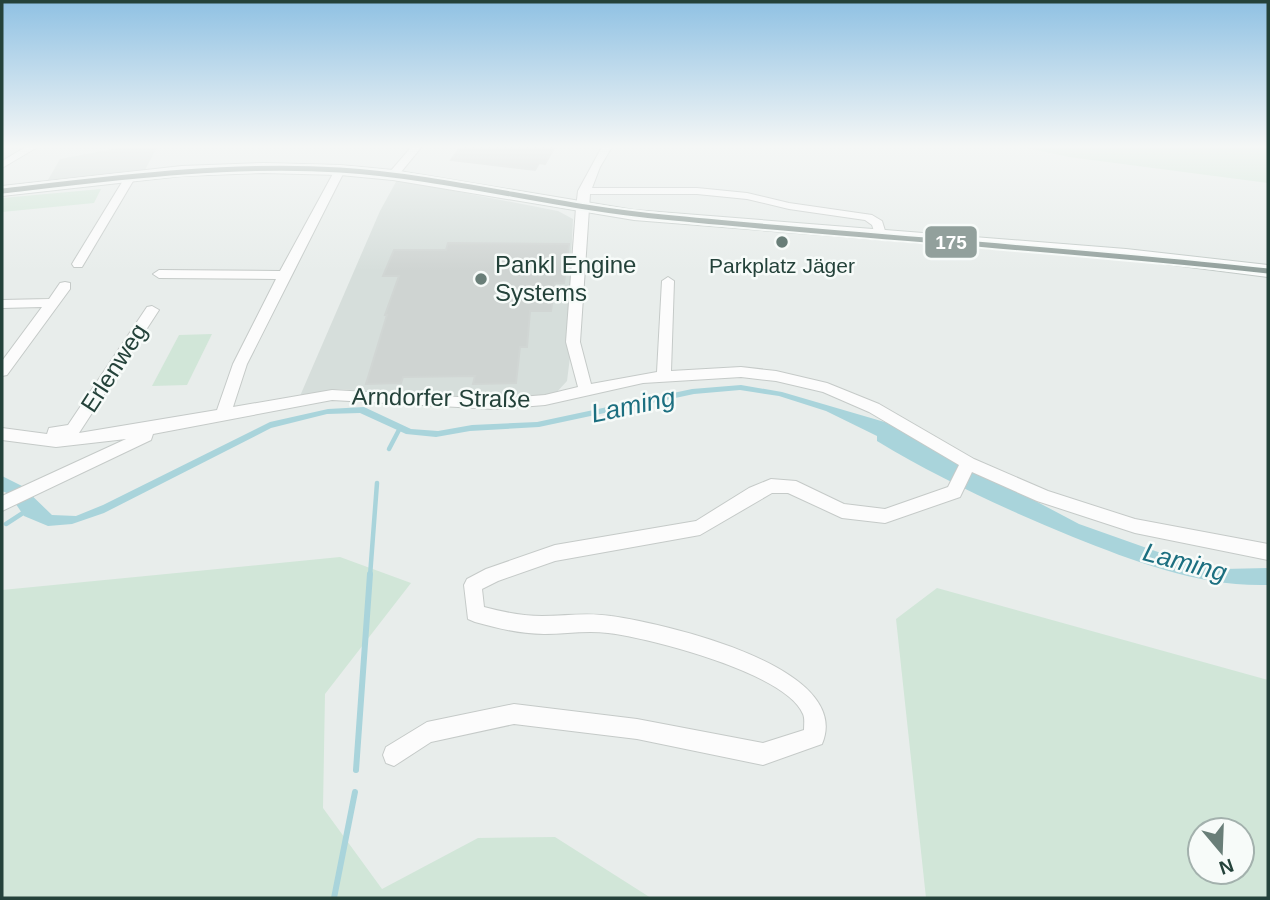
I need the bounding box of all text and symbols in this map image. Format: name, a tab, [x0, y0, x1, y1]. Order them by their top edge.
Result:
line badge: 175	[924, 225, 978, 259]
text: 175	[935, 232, 967, 253]
marker: Parkplatz Jäger	[774, 234, 790, 250]
place label: Pankl Engine Systems	[495, 251, 636, 306]
place label: Parkplatz Jäger	[709, 254, 855, 277]
marker: Pankl Engine Systems	[473, 271, 489, 287]
street label: Erlenweg	[75, 318, 152, 417]
water label: Laming	[588, 381, 678, 429]
street label: Arndorfer Straße	[351, 382, 531, 413]
water label: Laming	[1140, 536, 1231, 588]
north arrow	[1186, 816, 1256, 886]
text: N	[1216, 854, 1236, 879]

